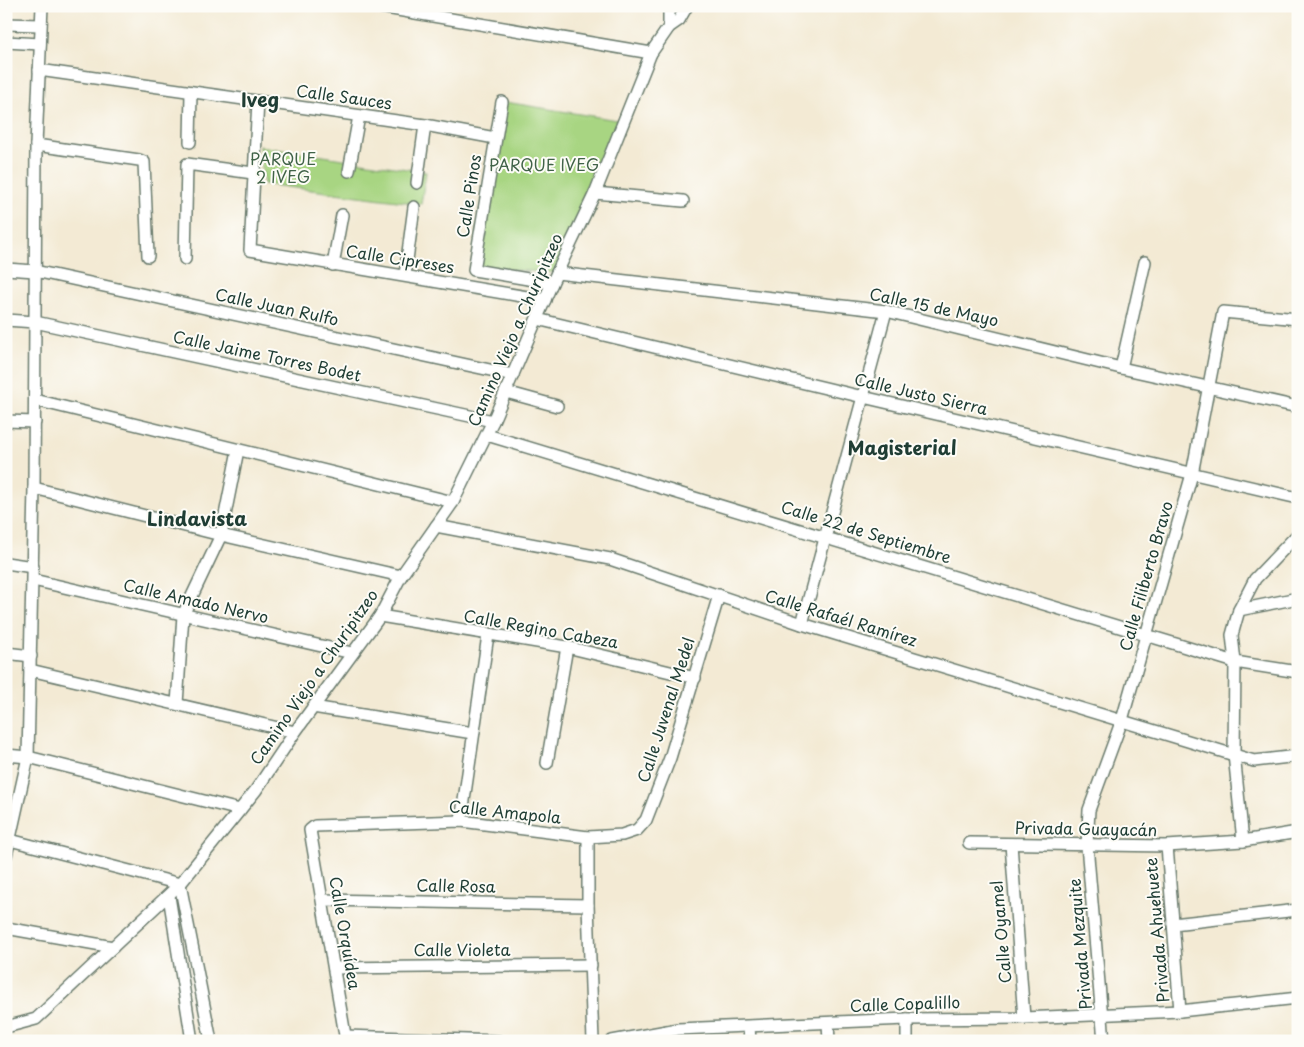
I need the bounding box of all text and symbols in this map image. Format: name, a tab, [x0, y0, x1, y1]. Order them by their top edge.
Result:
street label: Calle Sauces	[295, 77, 394, 115]
district label: Iveg	[241, 85, 279, 113]
park label: PARQUE 2 IVEG	[250, 146, 316, 188]
street label: Calle Pinos	[450, 152, 486, 239]
park label: PARQUE IVEG	[489, 152, 599, 176]
street label: Camino Viejo a Churipitzeo	[461, 229, 568, 430]
street label: Calle Cipreses	[344, 238, 456, 278]
street label: Calle Juan Rulfo	[213, 281, 341, 331]
street label: Calle 15 de Mayo	[867, 281, 1001, 331]
street label: Calle Jaime Torres Bodet	[171, 323, 364, 387]
street label: Calle Justo Sierra	[852, 366, 990, 420]
district label: Magisterial	[847, 433, 957, 461]
street label: Calle 22 de Septiembre	[778, 494, 955, 568]
street label: Calle Filiberto Bravo	[1112, 498, 1178, 654]
district label: Lindavista	[147, 504, 247, 532]
street label: Calle Amado Nervo	[121, 572, 271, 628]
street label: Calle Rafaél Ramírez	[762, 582, 921, 652]
street label: Camino Viejo a Churipitzeo	[243, 584, 383, 769]
street label: Calle Regino Cabeza	[462, 603, 620, 653]
street label: Calle Juvenal Medel	[630, 634, 700, 785]
street label: Calle Amapola	[448, 793, 562, 829]
street label: Privada Guayacán	[1015, 815, 1157, 841]
street label: Privada Ahuehuete	[1138, 856, 1174, 1004]
street label: Calle Rosa	[416, 872, 496, 898]
street label: Calle Orquídea	[324, 874, 368, 991]
street label: Privada Mezquite	[1061, 877, 1097, 1011]
street label: Calle Oyamel	[984, 880, 1016, 984]
street label: Calle Violeta	[414, 937, 510, 961]
street label: Calle Copalillo	[849, 989, 961, 1017]

